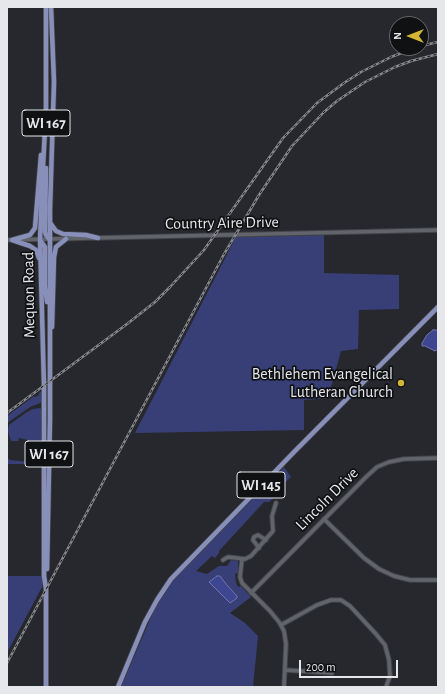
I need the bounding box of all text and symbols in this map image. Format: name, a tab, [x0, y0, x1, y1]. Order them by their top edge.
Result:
north arrow	[389, 16, 429, 56]
text: N	[392, 32, 403, 40]
road number: WI 167	[22, 110, 70, 136]
street label: Country Aire Drive	[165, 212, 279, 234]
street label: Mequon Road	[19, 252, 39, 338]
place label: Bethlehem Evangelical Lutheran Church	[252, 364, 393, 402]
marker: Bethlehem Evangelical Lutheran Church	[396, 378, 406, 388]
road number: WI 167	[25, 441, 73, 467]
street label: Lincoln Drive	[292, 464, 362, 534]
road number: WI 145	[237, 472, 285, 498]
scale bar	[301, 652, 400, 678]
text: 200 m	[306, 661, 336, 673]

